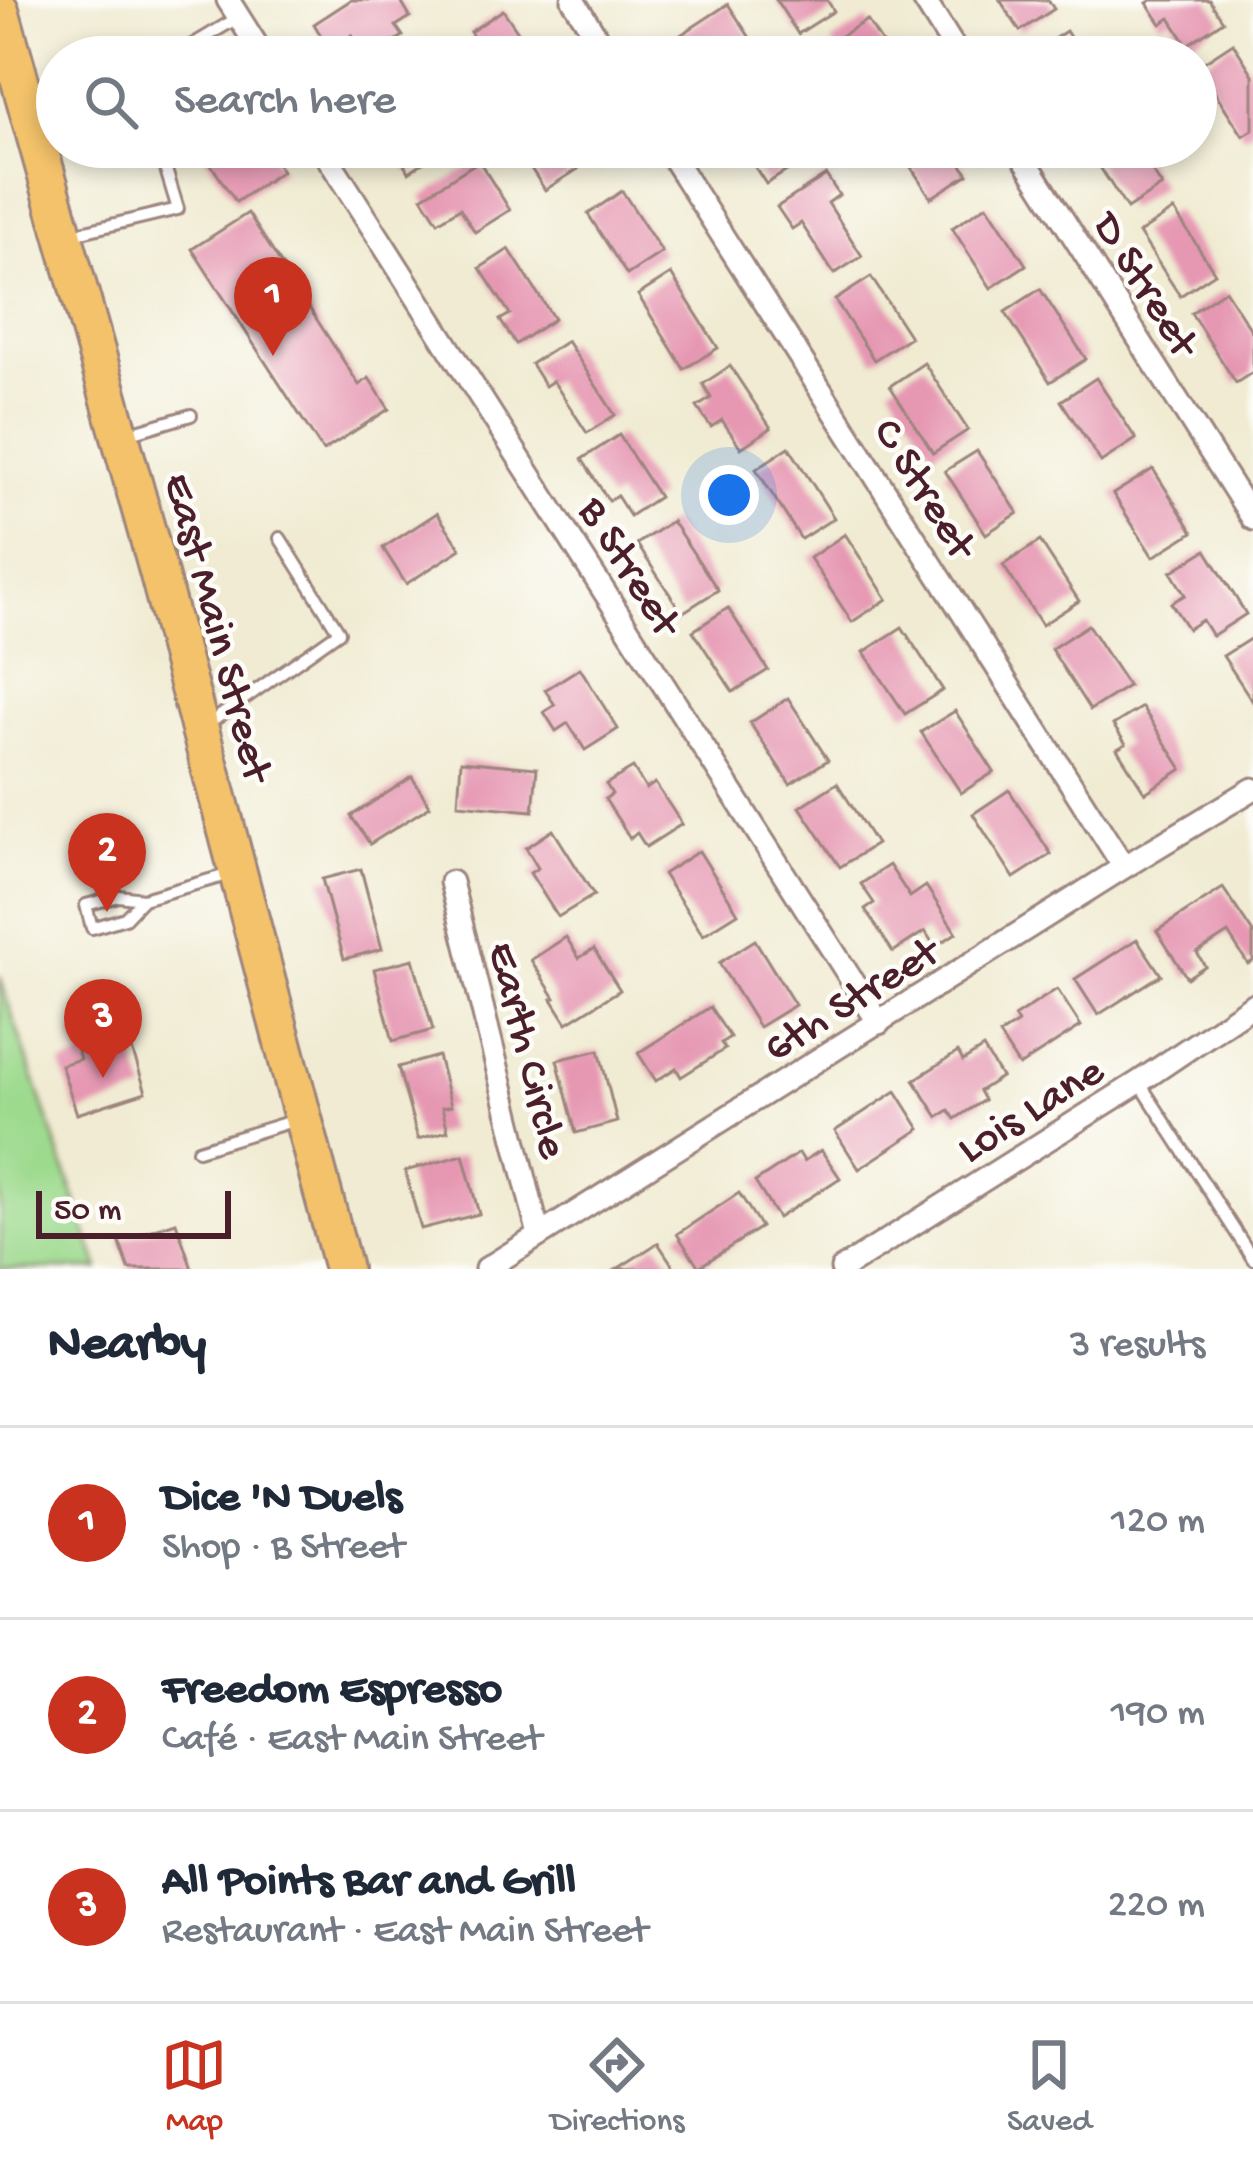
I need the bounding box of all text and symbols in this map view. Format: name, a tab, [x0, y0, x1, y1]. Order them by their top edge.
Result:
search box	[36, 36, 1217, 168]
icon: search	[78, 69, 144, 135]
text: Search here	[174, 76, 396, 129]
street label: D Street	[1076, 202, 1209, 371]
pin: 1	[234, 257, 312, 356]
street label: C Street	[858, 410, 987, 573]
your location	[699, 465, 759, 525]
street label: East Main Street	[148, 468, 282, 791]
street label: B Street	[563, 488, 692, 650]
pin: 2	[68, 813, 146, 912]
street label: 6th Street	[756, 926, 953, 1077]
street label: Earth Circle	[472, 937, 577, 1165]
pin: 3	[64, 979, 142, 1078]
street label: Lois Lane	[949, 1046, 1116, 1178]
scale bar	[36, 1185, 231, 1238]
text: 50 m	[54, 1193, 121, 1231]
text: Nearby	[48, 1317, 206, 1377]
text: 3 results	[1070, 1324, 1205, 1370]
text: Dice 'N Duels	[162, 1473, 402, 1526]
text: 1	[79, 1500, 95, 1546]
text: 120 m	[1111, 1500, 1205, 1546]
text: Shop · B Street	[162, 1526, 404, 1572]
text: Freedom Espresso	[162, 1665, 502, 1718]
text: 2	[77, 1692, 97, 1738]
text: 190 m	[1111, 1692, 1205, 1738]
text: Café · East Main Street	[162, 1718, 542, 1764]
text: All Points Bar and Grill	[162, 1857, 576, 1910]
text: 3	[77, 1884, 97, 1930]
text: 220 m	[1108, 1884, 1205, 1930]
text: Restaurant · East Main Street	[162, 1910, 648, 1956]
tab: Map	[161, 2032, 227, 2142]
tab: Directions	[550, 2032, 684, 2142]
tab: Saved	[1007, 2032, 1092, 2142]

